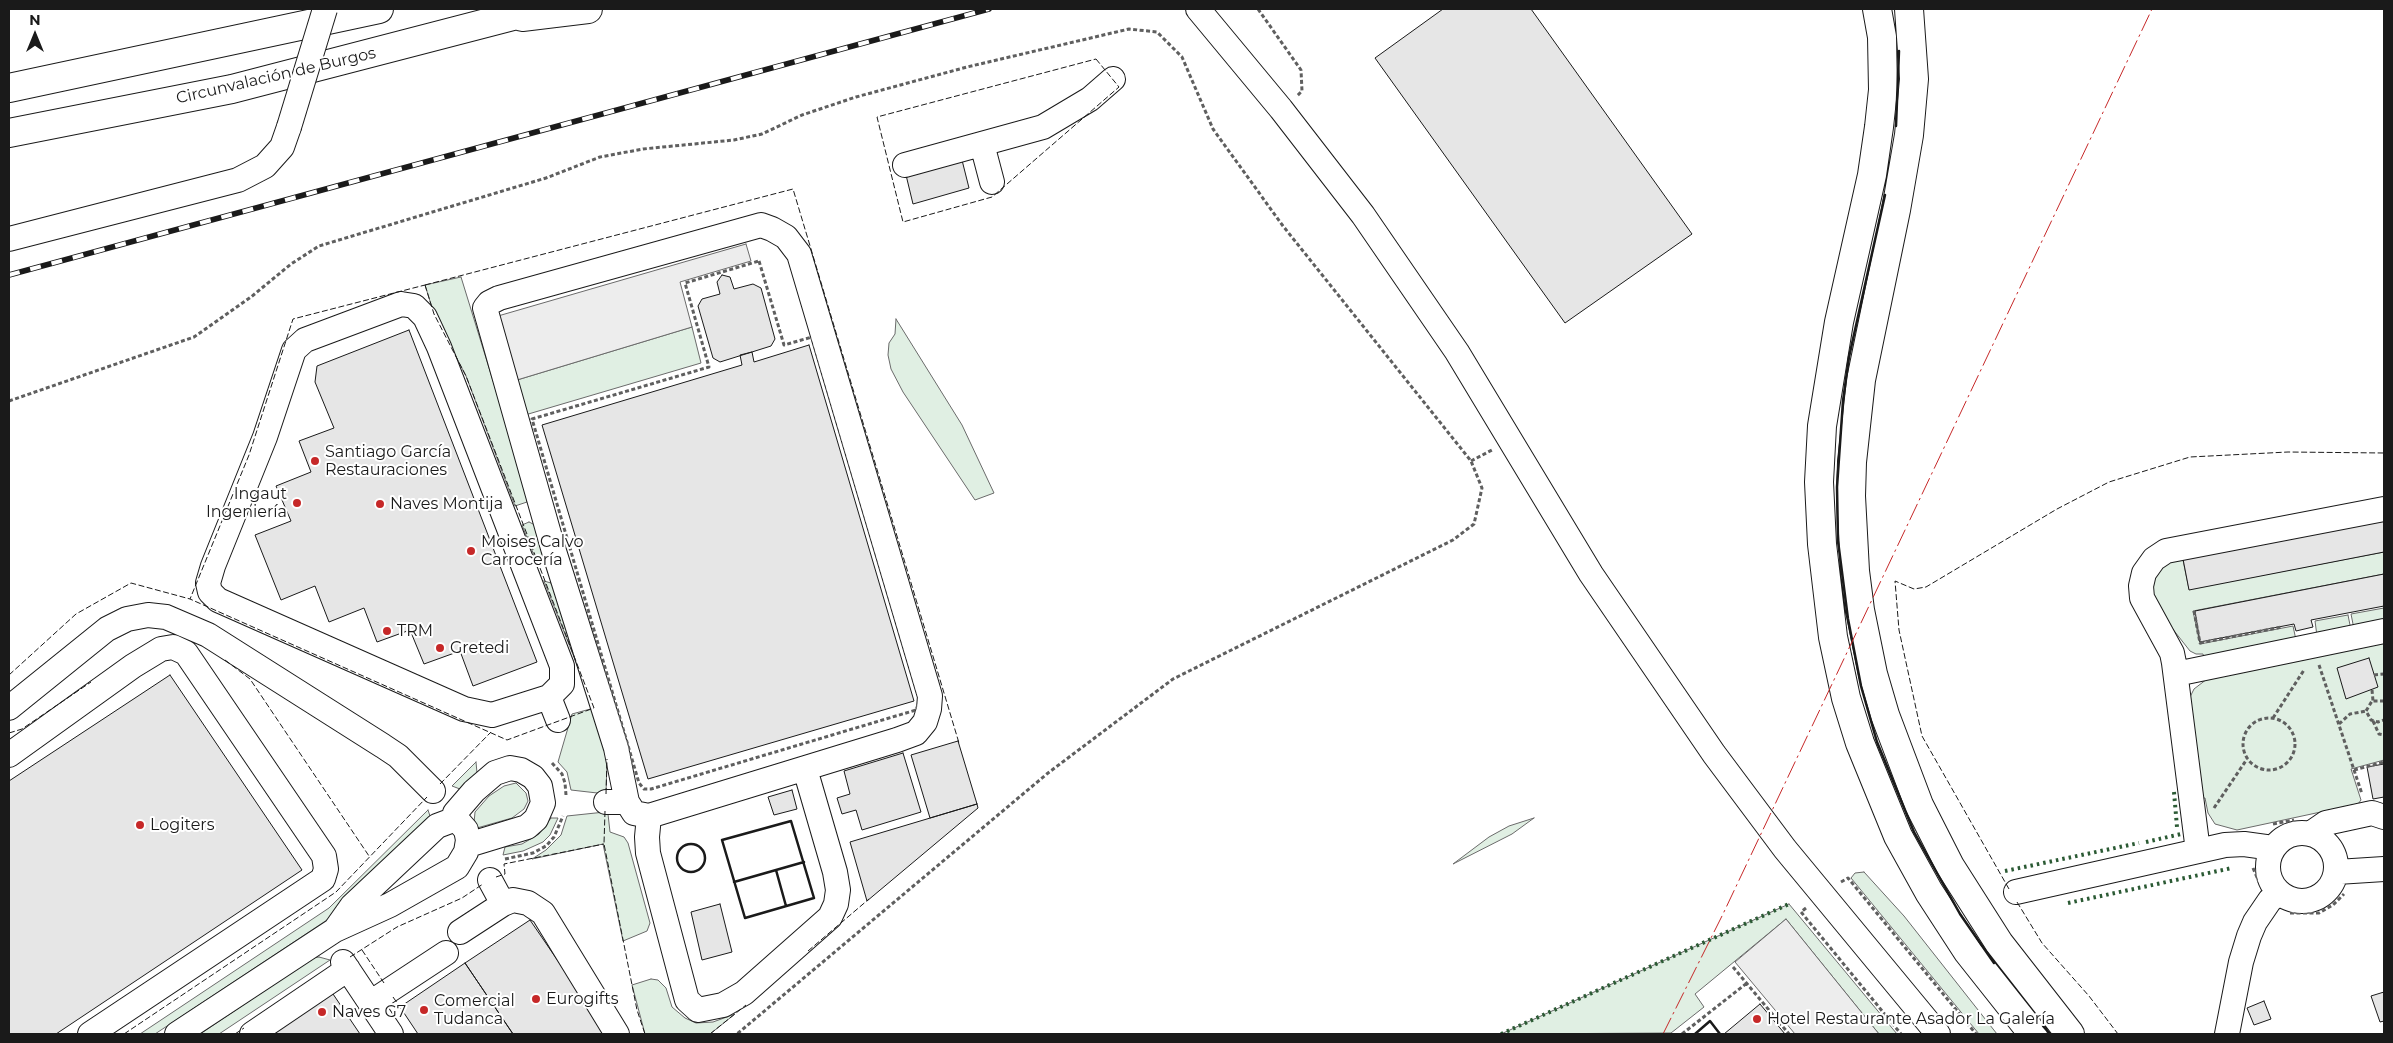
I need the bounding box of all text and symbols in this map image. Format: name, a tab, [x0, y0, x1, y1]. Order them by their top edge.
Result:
north arrow	[10, 10, 60, 60]
text: N	[29, 11, 41, 29]
street label: Circunvalación de Burgos	[174, 44, 378, 108]
place label: Santiago García Restauraciones	[325, 442, 451, 480]
marker: Santiago García Restauraciones	[309, 455, 321, 467]
place label: Ingaut Ingeniería	[206, 484, 287, 522]
place label: Naves Montija	[390, 494, 503, 514]
marker: Ingaut Ingeniería	[291, 497, 303, 509]
marker: Naves Montija	[374, 498, 386, 510]
place label: Moises Calvo Carrocería	[481, 532, 584, 570]
marker: Moises Calvo Carrocería	[465, 545, 477, 557]
place label: TRM	[397, 621, 433, 641]
marker: TRM	[381, 625, 393, 637]
place label: Gretedi	[450, 638, 509, 658]
marker: Gretedi	[434, 642, 446, 654]
place label: Logiters	[150, 815, 215, 835]
marker: Logiters	[134, 819, 146, 831]
place label: Eurogifts	[546, 989, 619, 1009]
place label: Comercial Tudanca	[434, 991, 515, 1029]
marker: Eurogifts	[530, 993, 542, 1005]
place label: Naves G7	[332, 1002, 406, 1022]
marker: Comercial Tudanca	[418, 1004, 430, 1016]
marker: Naves G7	[316, 1006, 328, 1018]
place label: Hotel Restaurante Asador La Galería	[1767, 1009, 2055, 1029]
marker: Hotel Restaurante Asador La Galería	[1751, 1013, 1763, 1025]

